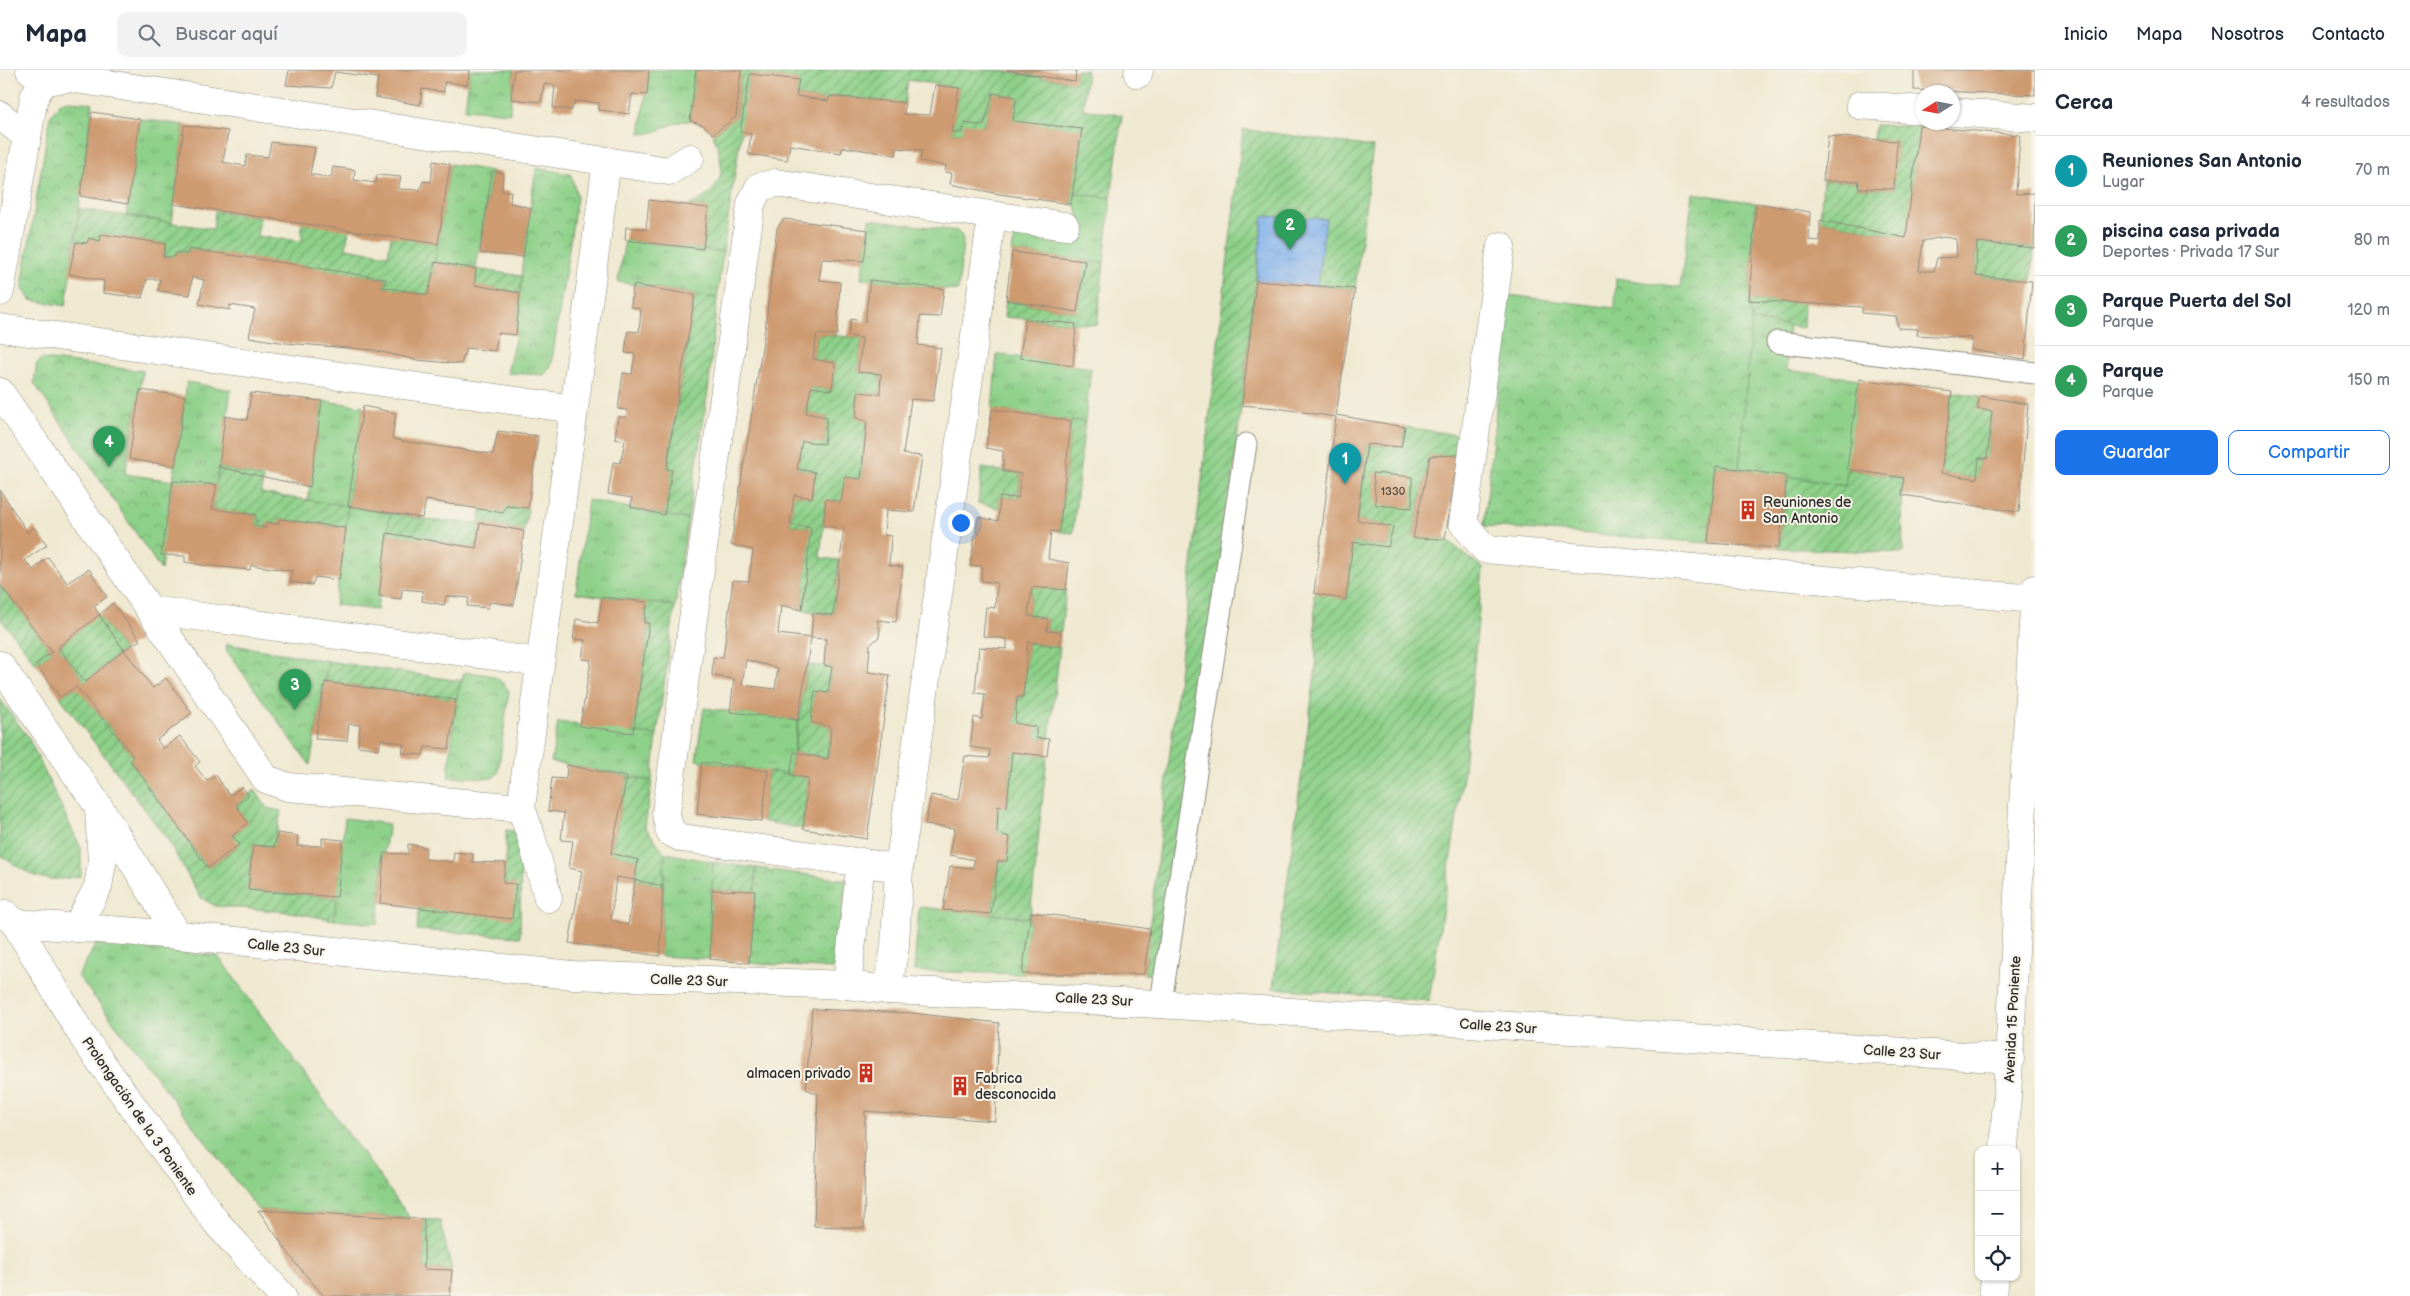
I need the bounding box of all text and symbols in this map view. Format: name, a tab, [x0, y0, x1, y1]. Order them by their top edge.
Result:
search box	[117, 12, 467, 57]
text: Mapa	[25, 20, 87, 49]
icon: search	[135, 21, 163, 49]
text: Buscar aquí	[175, 23, 278, 46]
text: Inicio	[2064, 24, 2108, 45]
text: Mapa	[2136, 24, 2182, 45]
text: Nosotros	[2210, 24, 2284, 45]
text: Contacto	[2312, 24, 2385, 45]
north arrow	[1915, 85, 1960, 130]
text: Cerca	[2055, 90, 2113, 115]
text: 4 resultados	[2301, 93, 2390, 112]
text: Reuniones San Antonio	[2102, 150, 2302, 173]
text: 1	[2068, 161, 2074, 180]
text: 70 m	[2355, 161, 2390, 180]
text: Lugar	[2102, 173, 2144, 192]
pin: 2	[1274, 209, 1306, 250]
text: piscina casa privada	[2102, 220, 2280, 243]
text: 2	[2066, 231, 2076, 250]
text: 80 m	[2354, 231, 2390, 250]
text: Deportes · Privada 17 Sur	[2102, 243, 2279, 262]
text: Parque Puerta del Sol	[2102, 290, 2291, 313]
text: 3	[2066, 301, 2076, 320]
text: 120 m	[2347, 301, 2390, 320]
text: Parque	[2102, 313, 2154, 332]
text: Parque	[2102, 360, 2164, 383]
text: 4	[2066, 371, 2076, 390]
text: 150 m	[2348, 371, 2390, 390]
text: Parque	[2102, 383, 2154, 402]
pin: 4	[93, 426, 125, 467]
button: Guardar	[2055, 430, 2218, 475]
button: Compartir	[2228, 430, 2390, 475]
pin: 1	[1329, 443, 1361, 484]
house number: 1330	[1381, 485, 1406, 498]
place label: Reuniones de San Antonio	[1763, 494, 1851, 527]
building icon: Reuniones de San Antonio	[1737, 499, 1759, 521]
your location	[948, 510, 974, 536]
pin: 3	[279, 669, 311, 710]
street label: Calle 23 Sur	[247, 935, 326, 960]
street label: Avenida 15 Poniente	[2001, 955, 2024, 1083]
street label: Calle 23 Sur	[650, 971, 729, 990]
street label: Calle 23 Sur	[1055, 989, 1134, 1010]
street label: Calle 23 Sur	[1459, 1015, 1538, 1038]
street label: Prolongación de la 3 Poniente	[78, 1034, 201, 1199]
street label: Calle 23 Sur	[1863, 1041, 1942, 1064]
building icon: almacen privado	[855, 1062, 877, 1084]
place label: almacen privado	[747, 1065, 851, 1082]
place label: Fabrica desconocida	[975, 1070, 1056, 1103]
building icon: Fabrica desconocida	[949, 1075, 971, 1097]
map controls	[1975, 1146, 2020, 1281]
button: +	[1975, 1146, 2020, 1191]
button: −	[1975, 1191, 2020, 1236]
button: locate	[1975, 1236, 2020, 1281]

